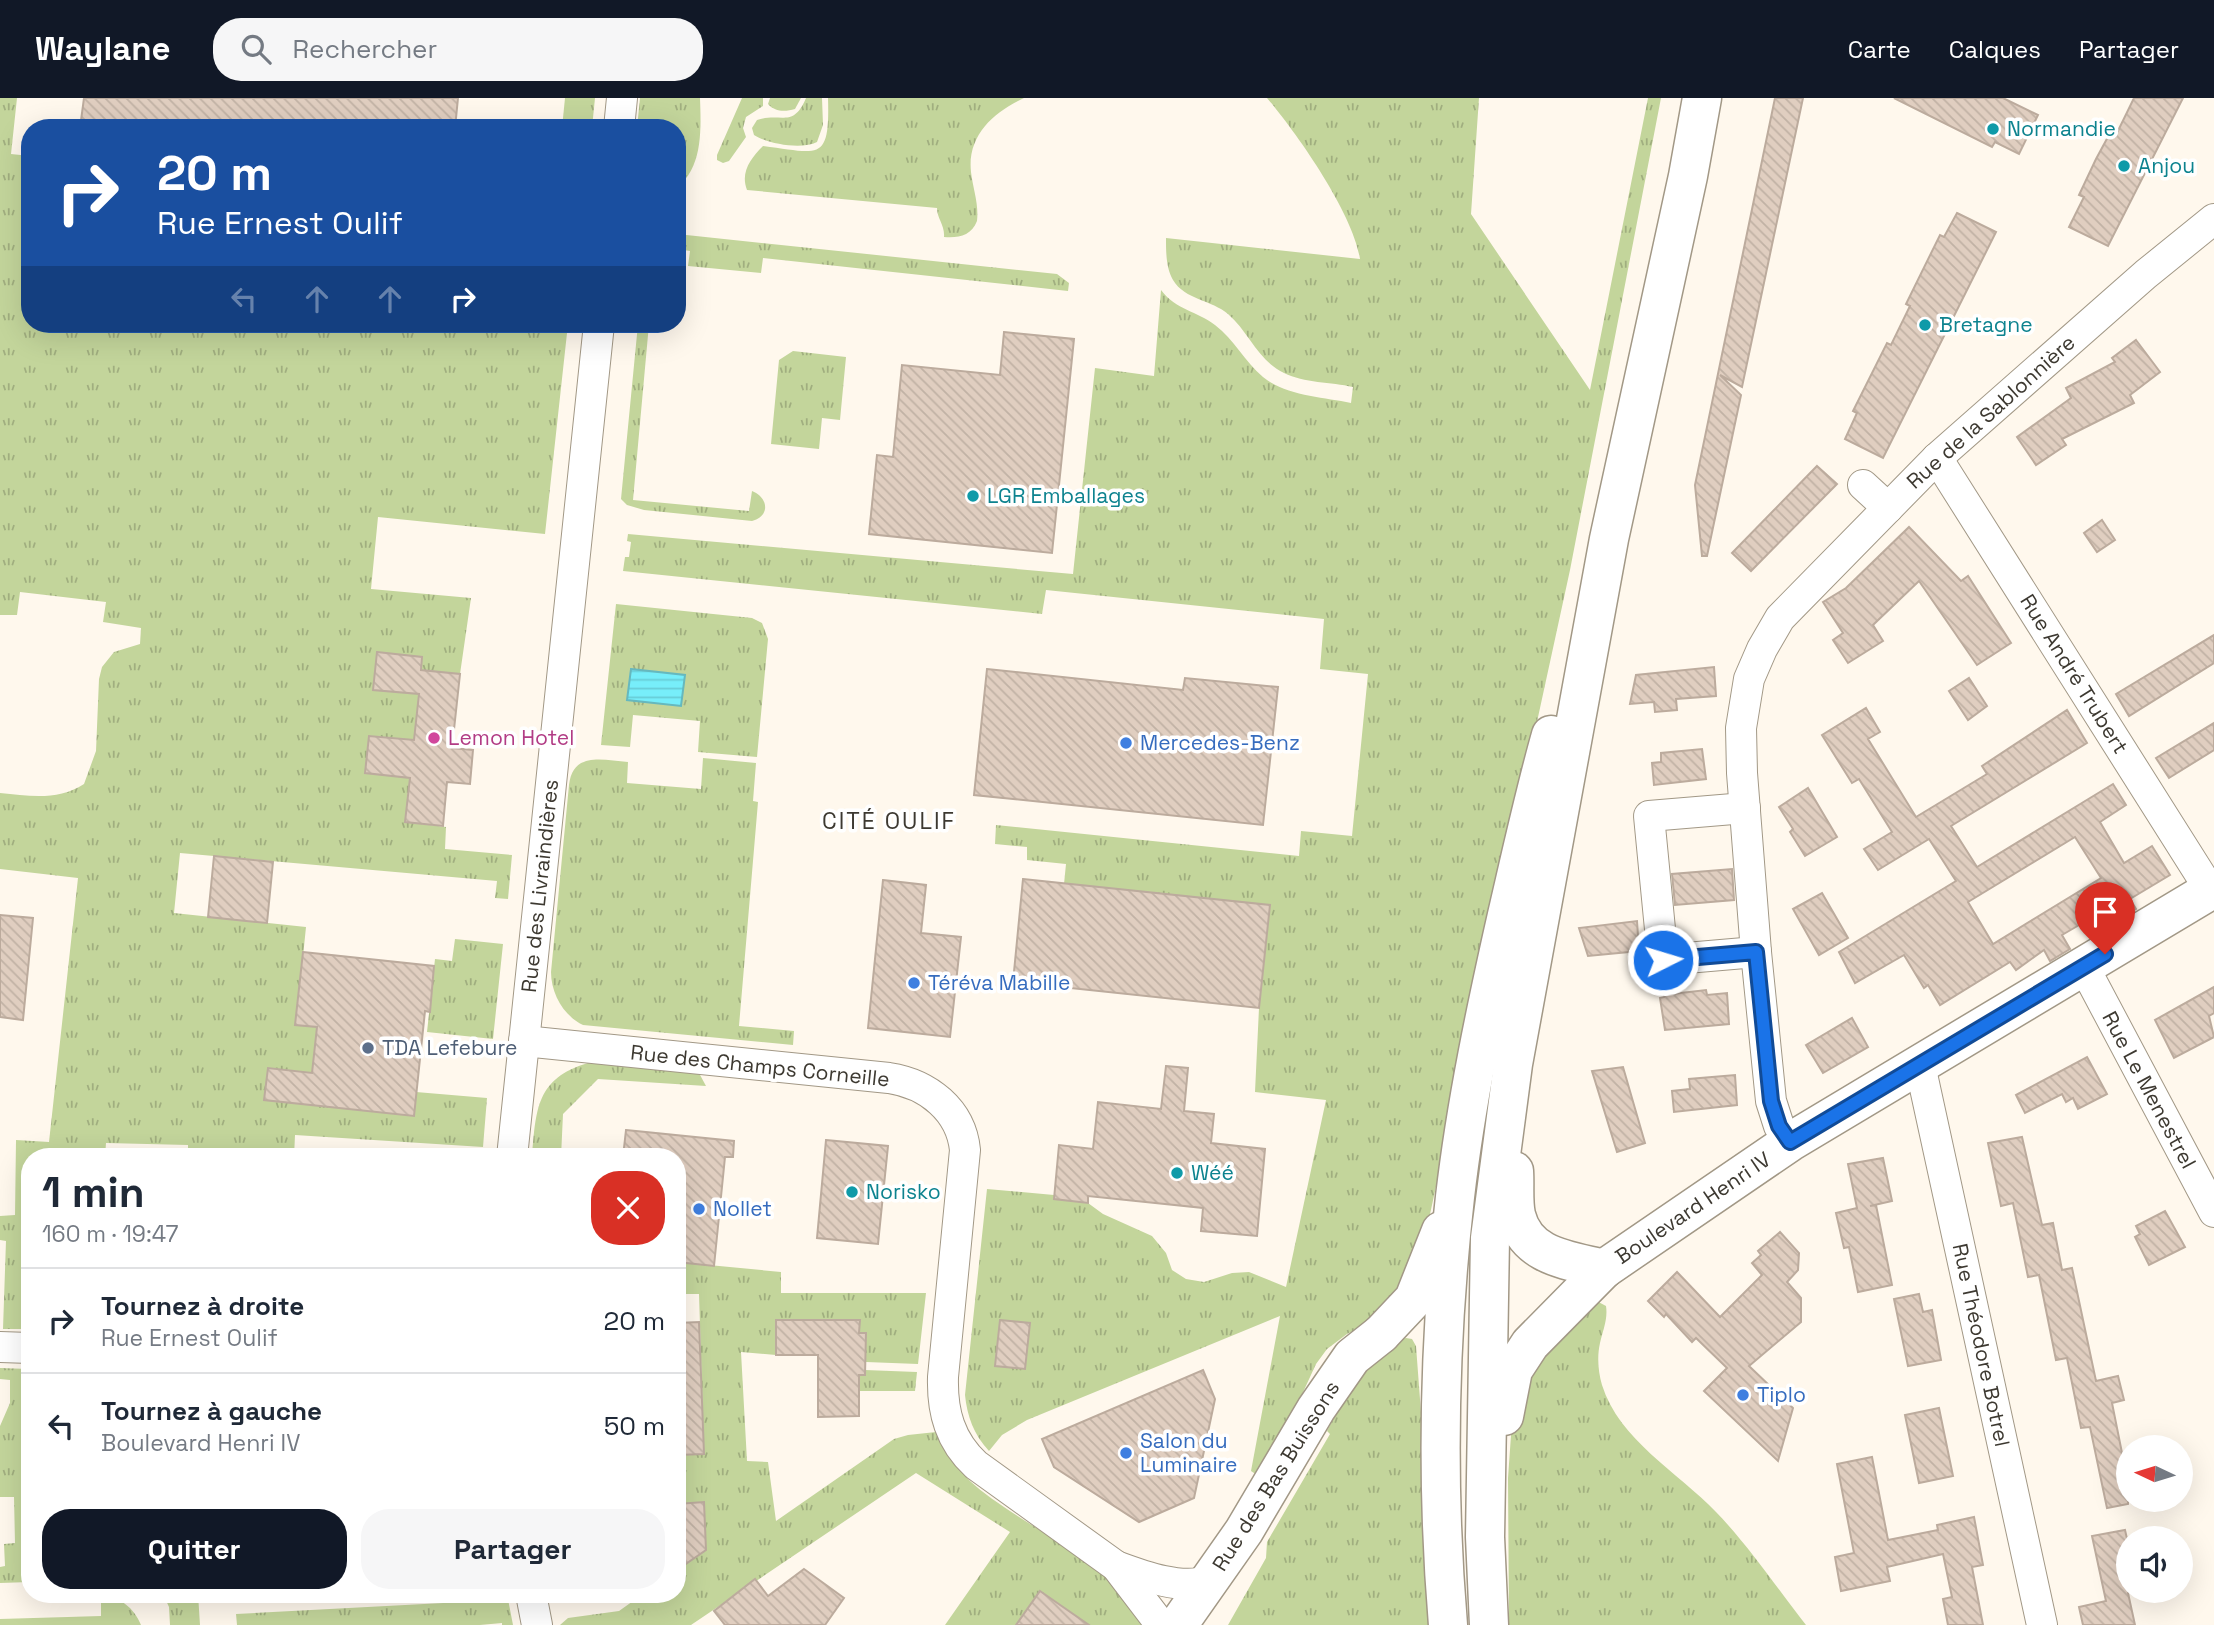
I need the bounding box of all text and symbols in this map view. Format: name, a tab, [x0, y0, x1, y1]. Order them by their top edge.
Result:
search box	[213, 18, 703, 81]
text: Waylane	[35, 28, 171, 70]
icon: search	[237, 30, 275, 68]
text: Rechercher	[293, 32, 437, 66]
text: Carte	[1848, 34, 1911, 65]
text: Calques	[1949, 34, 2041, 65]
text: Partager	[2079, 34, 2179, 65]
place label: Normandie	[2007, 115, 2116, 142]
marker: Normandie	[1985, 121, 2001, 137]
text: 20 m	[157, 142, 272, 204]
icon: right	[42, 147, 133, 238]
place label: Anjou	[2138, 152, 2195, 179]
marker: Anjou	[2116, 158, 2132, 174]
text: Rue Ernest Oulif	[157, 203, 403, 243]
icon: left	[225, 280, 263, 318]
icon: ahead	[298, 280, 336, 318]
icon: ahead	[371, 280, 409, 318]
icon: right	[444, 280, 482, 318]
place label: Bretagne	[1939, 311, 2033, 338]
marker: Bretagne	[1917, 317, 1933, 333]
street label: Rue de la Sablonnière	[1901, 329, 2081, 495]
place label: LGR Emballages	[987, 482, 1145, 509]
marker: LGR Emballages	[965, 488, 981, 504]
street label: Rue André Trubert	[2014, 589, 2134, 759]
place label: Lemon Hotel	[448, 724, 574, 751]
place label: Mercedes-Benz	[1140, 729, 1300, 756]
marker: Lemon Hotel	[426, 730, 442, 746]
marker: Mercedes-Benz	[1118, 735, 1134, 751]
street label: Rue des Livraindières	[515, 778, 564, 994]
district label: CITÉ OULIF	[822, 806, 956, 836]
pin	[2075, 882, 2135, 954]
icon: arrive	[2086, 893, 2124, 931]
position arrow	[1626, 923, 1700, 997]
place label: Téréva Mabille	[928, 969, 1070, 996]
marker: Téréva Mabille	[906, 975, 922, 991]
street label: Rue Le Menestrel	[2097, 1006, 2202, 1173]
place label: TDA Lefebure	[382, 1034, 517, 1061]
street label: Rue des Champs Corneille	[629, 1038, 891, 1093]
marker: TDA Lefebure	[360, 1040, 376, 1056]
street label: Boulevard Henri IV	[1610, 1145, 1776, 1270]
place label: Wéé	[1191, 1159, 1234, 1186]
marker: Wéé	[1169, 1165, 1185, 1181]
text: 1 min	[42, 1166, 145, 1219]
button: close	[591, 1171, 665, 1245]
place label: Norisko	[866, 1178, 941, 1205]
marker: Norisko	[844, 1184, 860, 1200]
place label: Nollet	[713, 1195, 772, 1222]
marker: Nollet	[691, 1201, 707, 1217]
text: 160 m · 19:47	[42, 1219, 178, 1249]
street label: Rue Théodore Botrel	[1947, 1241, 2016, 1449]
text: Tournez à droite	[101, 1289, 304, 1323]
icon: right	[42, 1302, 80, 1340]
text: 20 m	[604, 1304, 665, 1338]
text: Rue Ernest Oulif	[101, 1323, 278, 1353]
street label: Rue des Bas Buissons	[1206, 1375, 1345, 1576]
place label: Tiplo	[1757, 1381, 1806, 1408]
marker: Tiplo	[1735, 1387, 1751, 1403]
text: Tournez à gauche	[101, 1394, 322, 1428]
icon: left	[42, 1407, 80, 1445]
text: 50 m	[604, 1409, 665, 1443]
place label: Salon du Luminaire	[1140, 1427, 1238, 1478]
text: Boulevard Henri IV	[101, 1428, 300, 1458]
north arrow	[2116, 1435, 2193, 1512]
map controls	[2116, 1435, 2193, 1603]
marker: Salon du Luminaire	[1118, 1445, 1134, 1461]
button: Quitter	[42, 1509, 347, 1589]
button: Partager	[361, 1509, 665, 1589]
button: sound	[2116, 1526, 2193, 1603]

